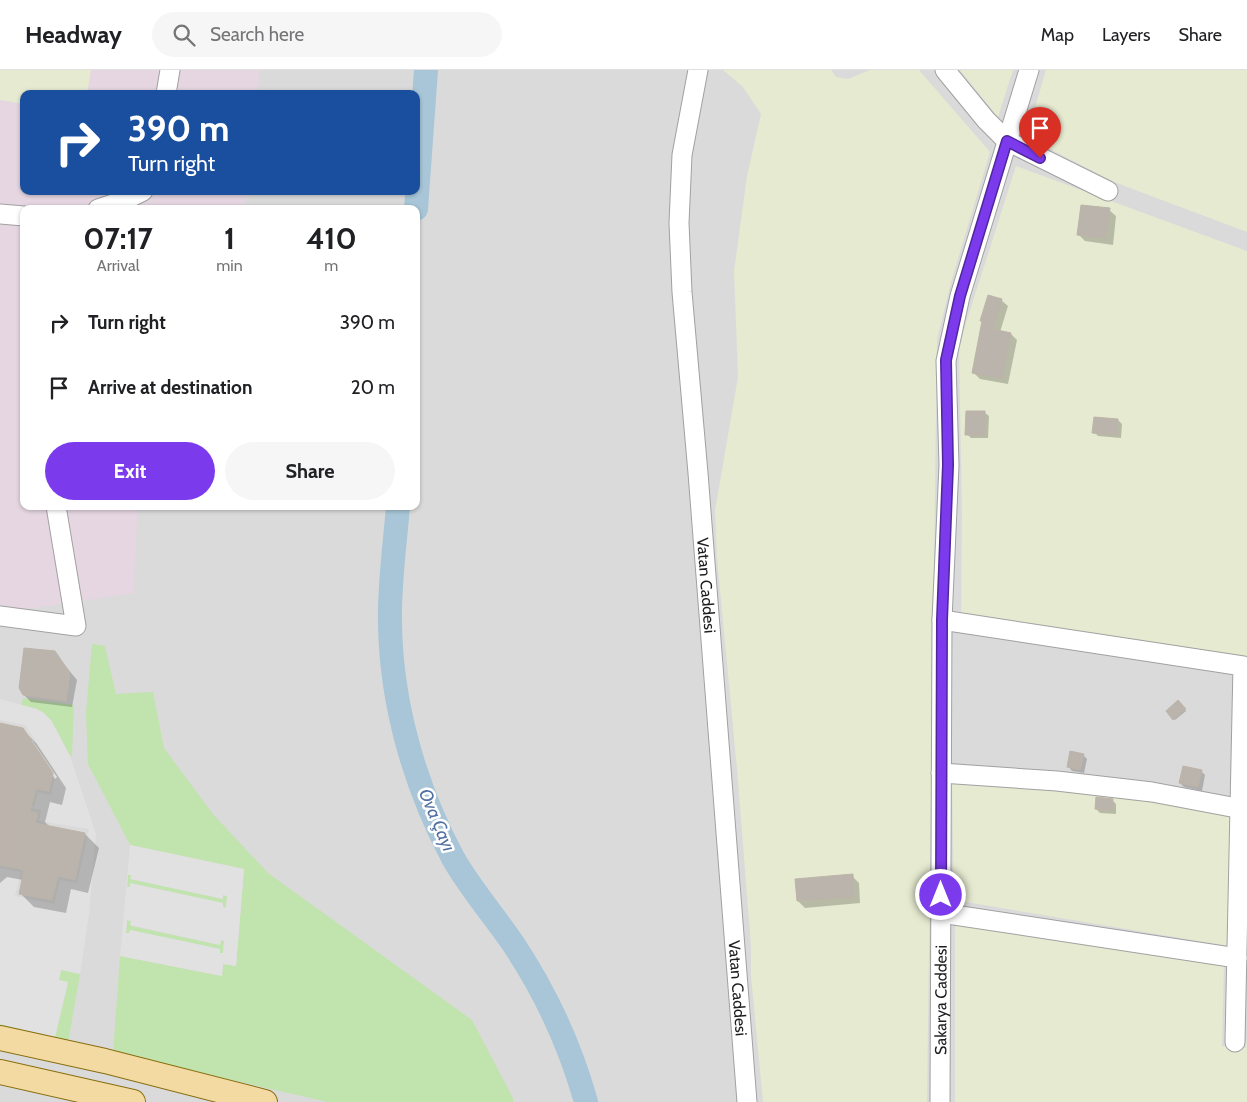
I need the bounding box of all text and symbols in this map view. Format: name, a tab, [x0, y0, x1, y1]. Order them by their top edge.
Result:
search box	[152, 12, 502, 57]
text: Headway	[25, 20, 122, 49]
icon: search	[170, 21, 198, 49]
text: Search here	[210, 23, 304, 46]
text: Map	[1041, 24, 1074, 46]
text: Layers	[1102, 24, 1151, 46]
text: Share	[1179, 24, 1222, 46]
text: 390 m	[128, 107, 230, 150]
pin	[1019, 107, 1061, 158]
icon: right	[45, 110, 110, 175]
icon: arrive	[1026, 114, 1054, 142]
text: Turn right	[128, 150, 215, 177]
text: 07:17	[83, 220, 153, 257]
text: 1	[224, 220, 235, 257]
text: 410	[306, 220, 357, 257]
text: Arrival	[97, 256, 139, 275]
text: min	[216, 256, 243, 275]
text: m	[324, 256, 338, 275]
icon: right	[45, 309, 73, 337]
text: Turn right	[88, 311, 166, 334]
text: 390 m	[340, 311, 395, 334]
icon: arrive	[45, 374, 73, 402]
text: Arrive at destination	[88, 376, 252, 399]
text: 20 m	[351, 376, 395, 399]
button: Exit	[45, 442, 215, 500]
button: Share	[225, 442, 395, 500]
street label: Vatan Caddesi	[694, 537, 720, 634]
water label: Ova Çayı	[414, 785, 460, 855]
position arrow	[914, 868, 966, 920]
street label: Vatan Caddesi	[725, 940, 751, 1037]
street label: Sakarya Caddesi	[931, 945, 950, 1055]

